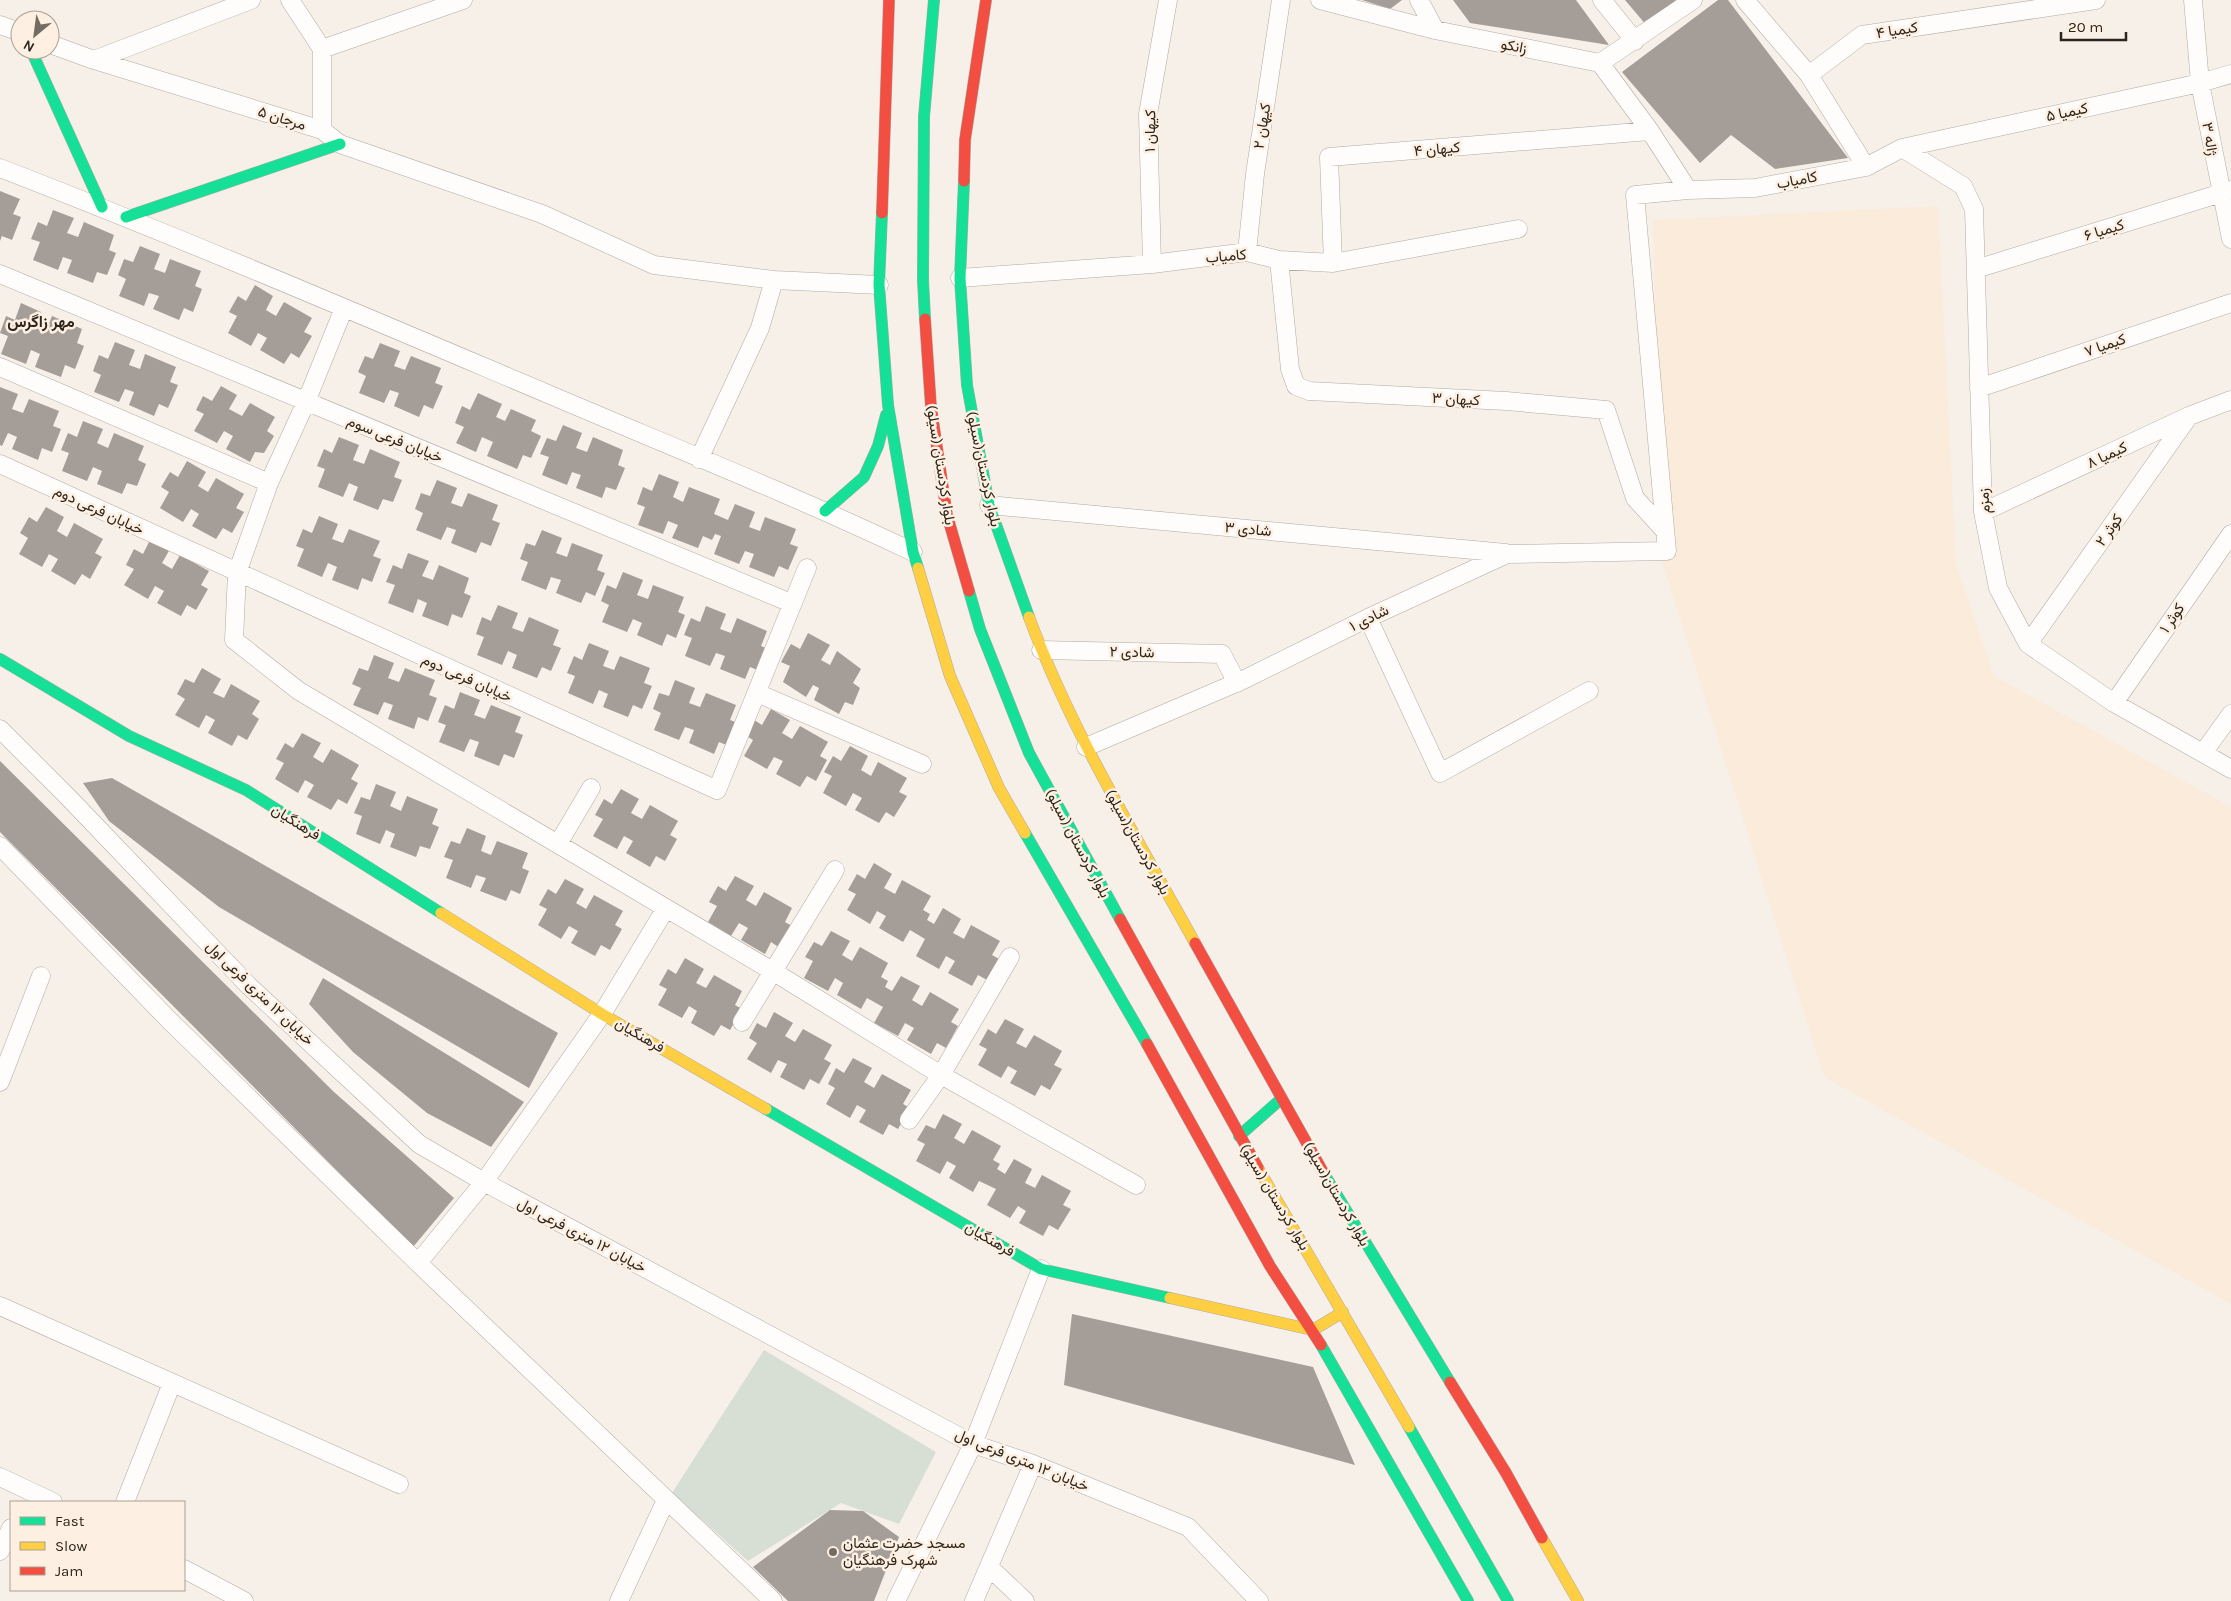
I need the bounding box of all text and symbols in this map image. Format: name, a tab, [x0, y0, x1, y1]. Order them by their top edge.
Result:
north arrow	[10, 10, 60, 60]
scale bar	[2061, 10, 2126, 42]
street label: کیمیا ۴	[1875, 18, 1920, 42]
text: 20 m	[2068, 18, 2103, 36]
street label: زانکو	[1499, 35, 1529, 57]
text: N	[20, 36, 37, 56]
street label: کیمیا ۵	[2044, 99, 2090, 125]
street label: مرجان ۵	[256, 102, 308, 134]
street label: کیهان ۲	[1250, 102, 1275, 150]
street label: کیهان ۱	[1141, 109, 1159, 152]
street label: ژاله ۳	[2198, 121, 2222, 158]
street label: کیهان ۴	[1413, 138, 1461, 160]
street label: کامیاب	[1775, 167, 1819, 193]
street label: کیمیا ۶	[2082, 215, 2127, 245]
street label: کامیاب	[1205, 245, 1248, 267]
district label: مهر زاگرس	[7, 312, 75, 332]
street label: کیمیا ۷	[2082, 329, 2128, 360]
street label: کیهان ۳	[1432, 389, 1481, 409]
street label: بلوار کردستان (سیلو)	[923, 404, 959, 526]
street label: بلوار کردستان(سیلو)	[963, 410, 1005, 528]
street label: خیابان فرعی سوم	[344, 412, 445, 467]
street label: کیمیا ۸	[2084, 438, 2130, 472]
street label: خیابان فرعی دوم	[51, 481, 147, 540]
street label: زمزم	[1974, 488, 1995, 514]
street label: کوثر ۲	[2092, 510, 2127, 550]
street label: شادی ۳	[1224, 518, 1272, 541]
street label: کوثر ۱	[2156, 600, 2188, 636]
street label: شادی ۱	[1346, 601, 1392, 636]
street label: شادی ۲	[1109, 643, 1155, 662]
street label: خیابان فرعی دوم	[419, 650, 515, 707]
street label: بلوار کردستان (سیلو)	[1042, 785, 1114, 901]
street label: بلوار کردستان(سیلو)	[1102, 786, 1174, 898]
street label: فرهنگیان	[268, 800, 324, 844]
street label: خیابان ۱۲ متری فرعی اول	[202, 937, 318, 1050]
street label: فرهنگیان	[612, 1014, 668, 1056]
street label: بلوار کردستان(سیلو)	[1300, 1139, 1374, 1249]
street label: بلوار کردستان (سیلو)	[1236, 1140, 1314, 1254]
street label: خیابان ۱۲ متری فرعی اول	[514, 1194, 649, 1277]
street label: فرهنگیان	[962, 1218, 1018, 1260]
street label: خیابان ۱۲ متری فرعی اول	[952, 1425, 1092, 1496]
legend	[10, 1501, 185, 1591]
text: Fast	[55, 1512, 85, 1530]
place label: مسجد حضرت عثمان شهرک فرهنگیان	[843, 1534, 966, 1569]
text: Slow	[55, 1537, 87, 1555]
marker: مسجد حضرت عثمان شهرک فرهنگیان	[827, 1546, 839, 1558]
text: Jam	[55, 1562, 83, 1580]

